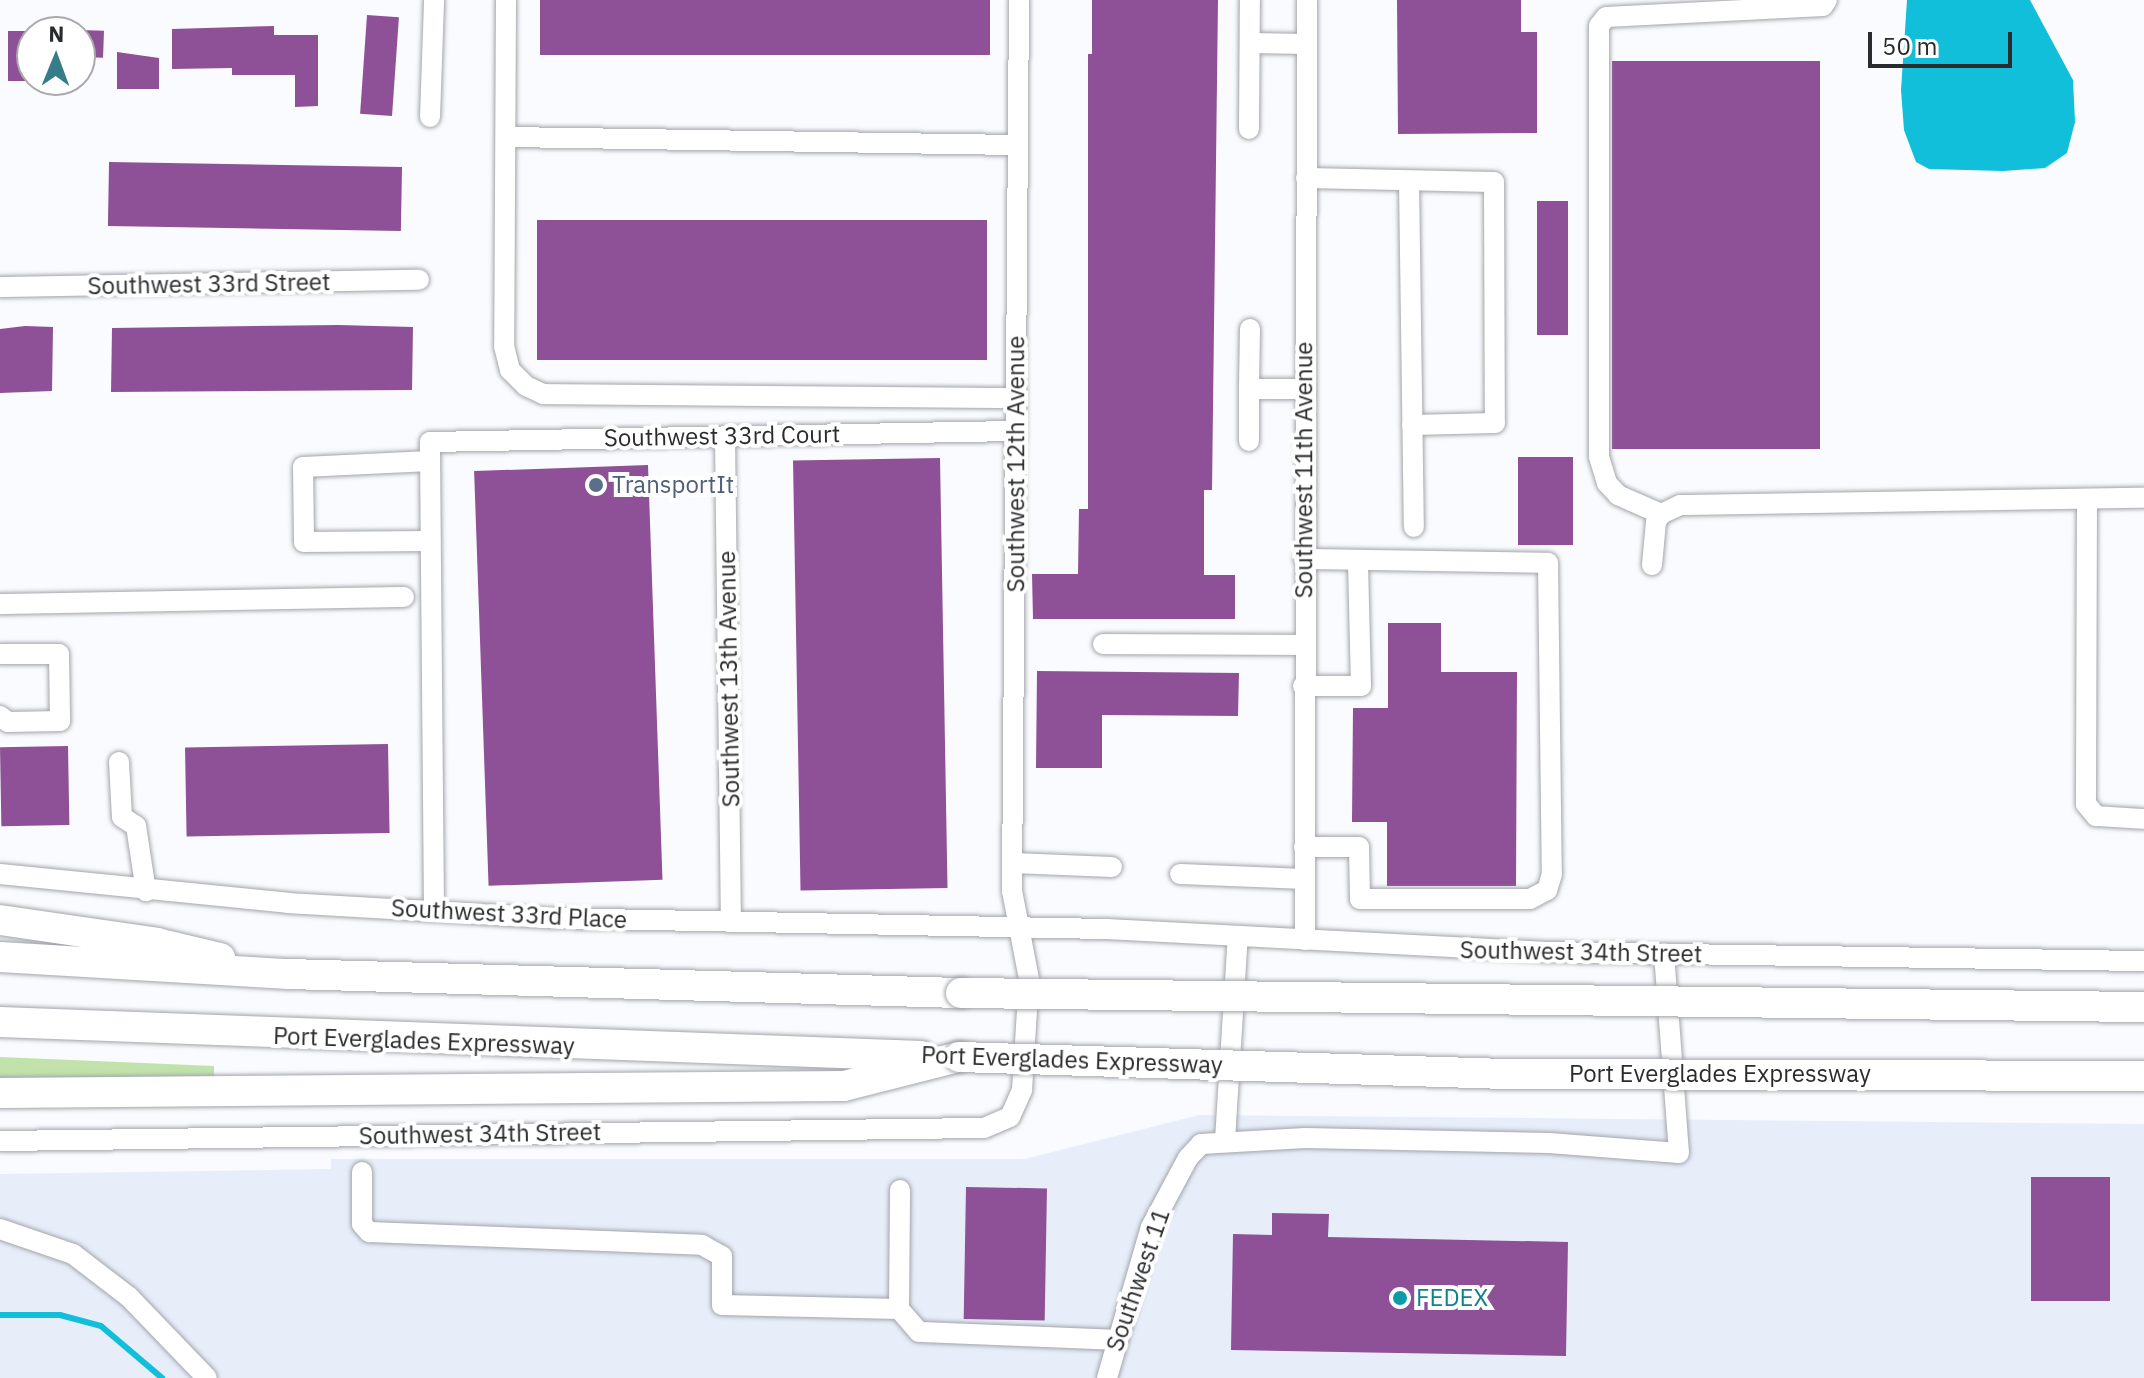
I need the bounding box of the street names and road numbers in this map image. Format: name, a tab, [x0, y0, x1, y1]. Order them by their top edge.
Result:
street label: Southwest 33rd Street	[87, 267, 331, 301]
street label: Southwest 12th Avenue	[1002, 336, 1030, 592]
street label: Southwest 11th Avenue	[1290, 342, 1318, 598]
street label: Southwest 33rd Court	[604, 420, 840, 452]
street label: Southwest 13th Avenue	[712, 550, 746, 808]
street label: Southwest 33rd Place	[390, 893, 628, 935]
street label: Southwest 34th Street	[1460, 935, 1702, 969]
street label: Port Everglades Expressway	[273, 1021, 575, 1061]
street label: Port Everglades Expressway	[921, 1040, 1223, 1080]
street label: Port Everglades Expressway	[1569, 1060, 1871, 1088]
street label: Southwest 34th Street	[359, 1117, 601, 1151]
street label: Southwest 11	[1100, 1205, 1176, 1355]

